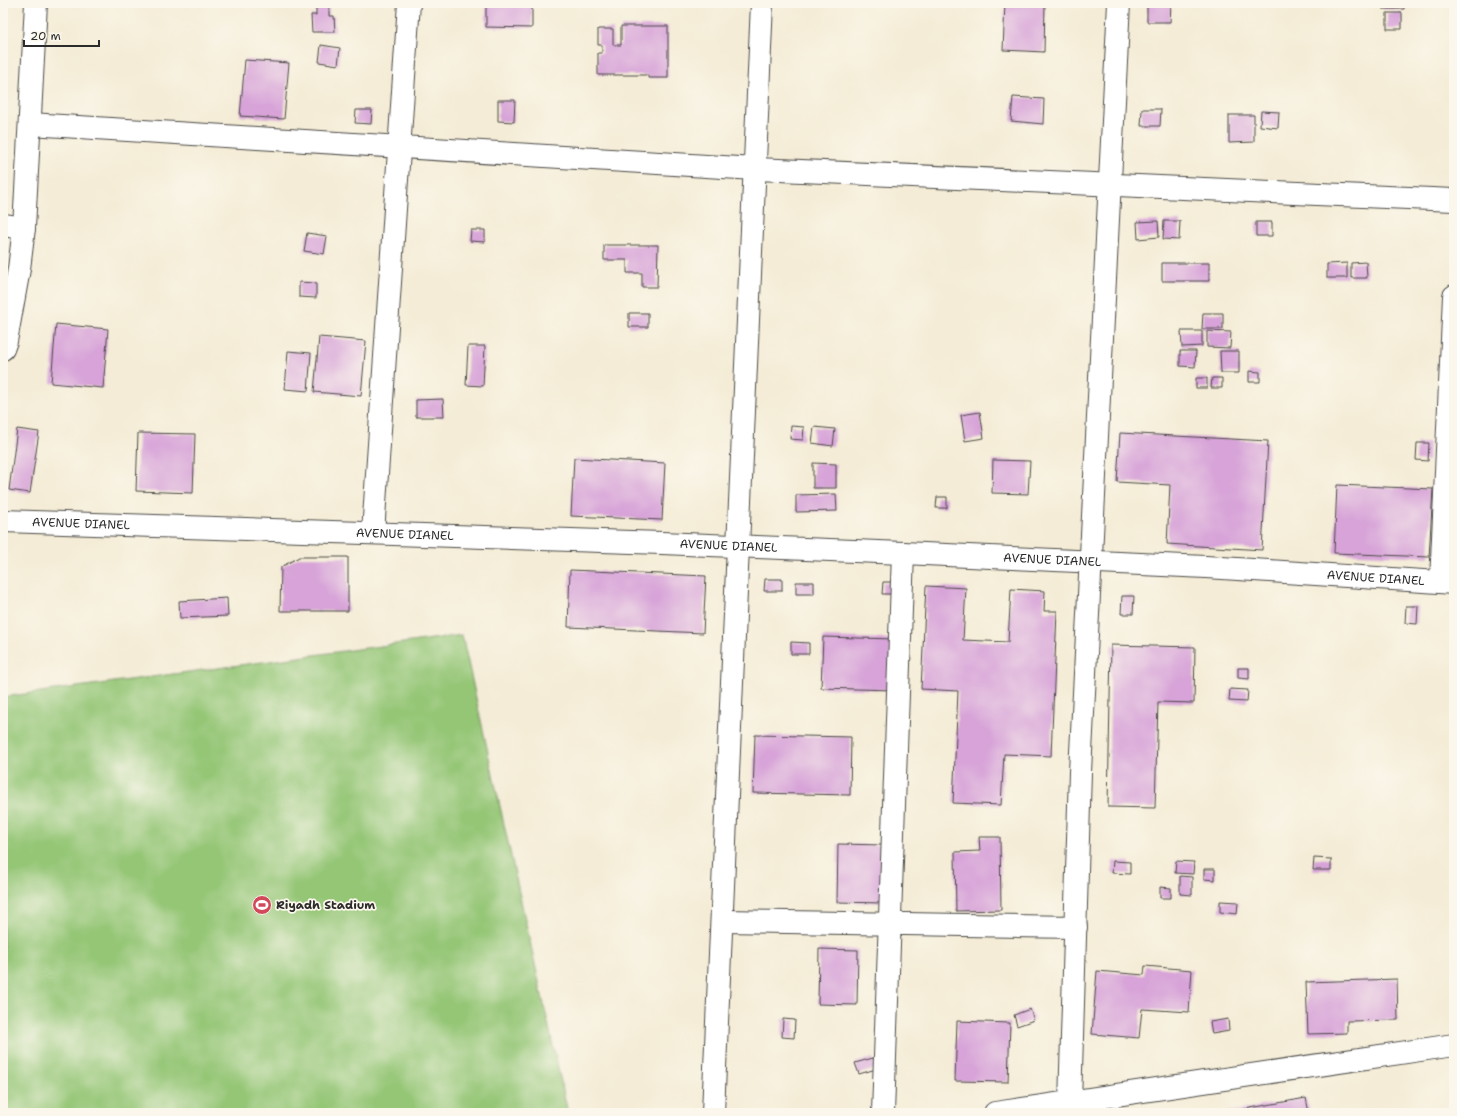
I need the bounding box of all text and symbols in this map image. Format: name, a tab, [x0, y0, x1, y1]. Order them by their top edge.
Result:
scale bar	[24, 22, 99, 48]
text: 20 m	[30, 28, 61, 44]
street label: AVENUE DIANEL	[32, 514, 131, 533]
street label: AVENUE DIANEL	[356, 525, 454, 544]
street label: AVENUE DIANEL	[679, 536, 778, 556]
street label: AVENUE DIANEL	[1003, 550, 1102, 570]
street label: AVENUE DIANEL	[1326, 567, 1426, 589]
sports icon: Riyadh Stadium	[251, 894, 273, 916]
place label: Riyadh Stadium	[276, 897, 375, 913]

